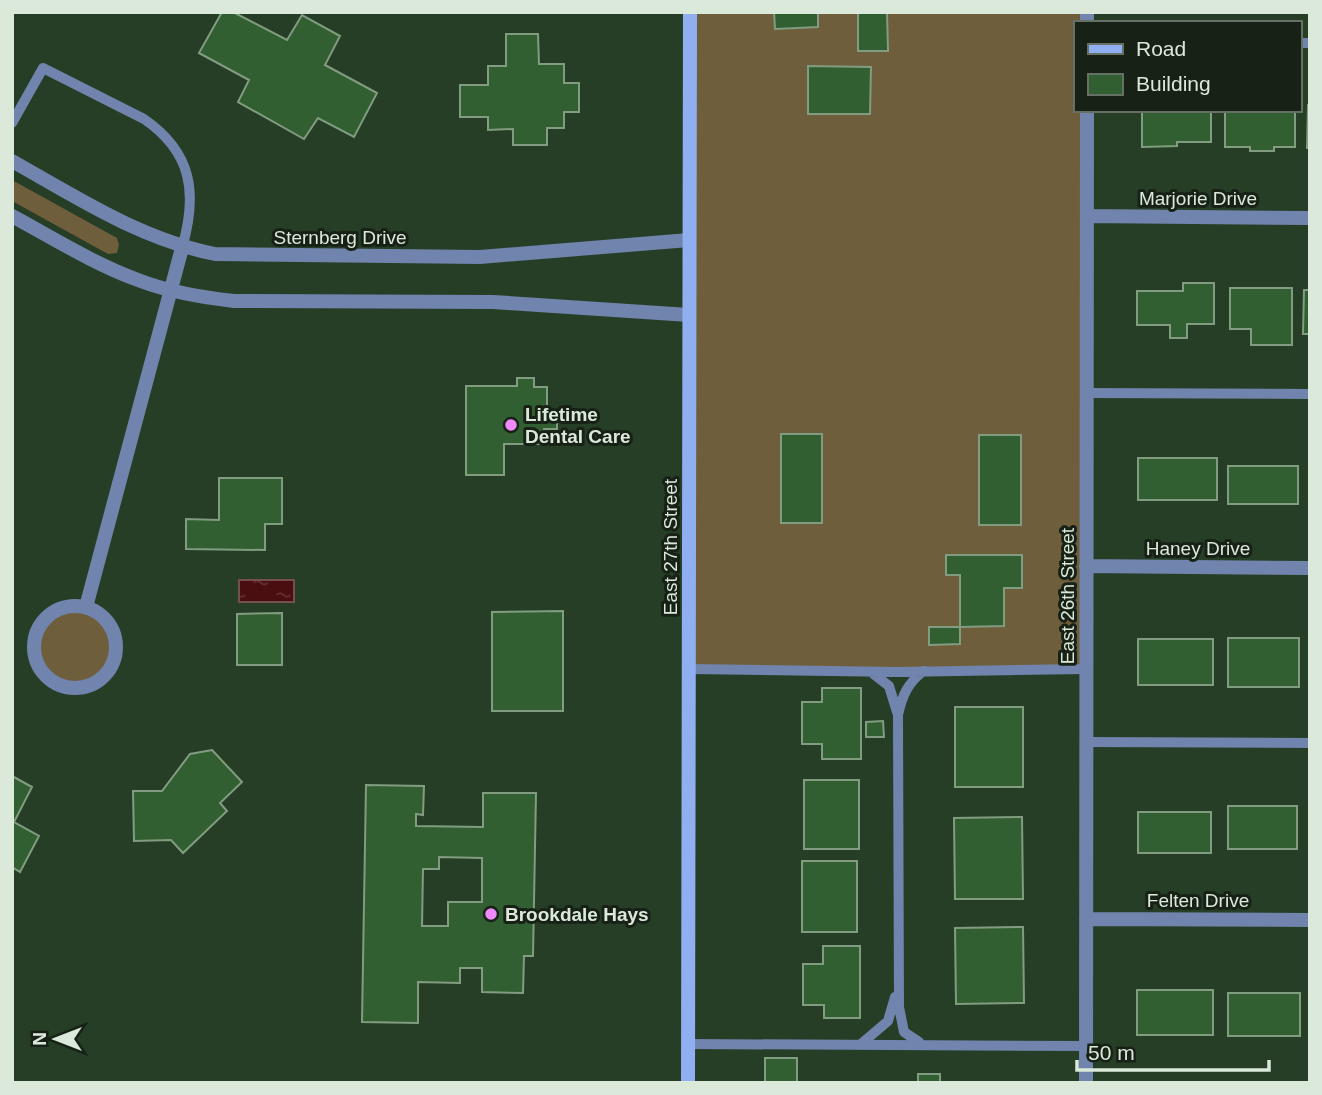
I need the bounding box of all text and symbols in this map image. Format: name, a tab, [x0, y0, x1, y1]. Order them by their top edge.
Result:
legend	[1074, 21, 1301, 112]
text: Road	[1136, 37, 1186, 60]
text: Building	[1136, 72, 1211, 95]
street label: Marjorie Drive	[1139, 188, 1257, 209]
street label: Sternberg Drive	[273, 227, 407, 248]
place label: Lifetime Dental Care	[525, 404, 631, 447]
marker: Lifetime Dental Care	[503, 417, 519, 433]
street label: East 27th Street	[660, 478, 681, 615]
street label: East 26th Street	[1057, 527, 1078, 664]
street label: Haney Drive	[1146, 538, 1250, 559]
street label: Felten Drive	[1147, 890, 1249, 911]
place label: Brookdale Hays	[505, 904, 649, 925]
marker: Brookdale Hays	[483, 906, 499, 922]
north arrow	[21, 1004, 91, 1074]
scale bar	[1077, 1028, 1270, 1072]
text: N	[29, 1032, 50, 1046]
text: 50 m	[1088, 1041, 1135, 1064]

